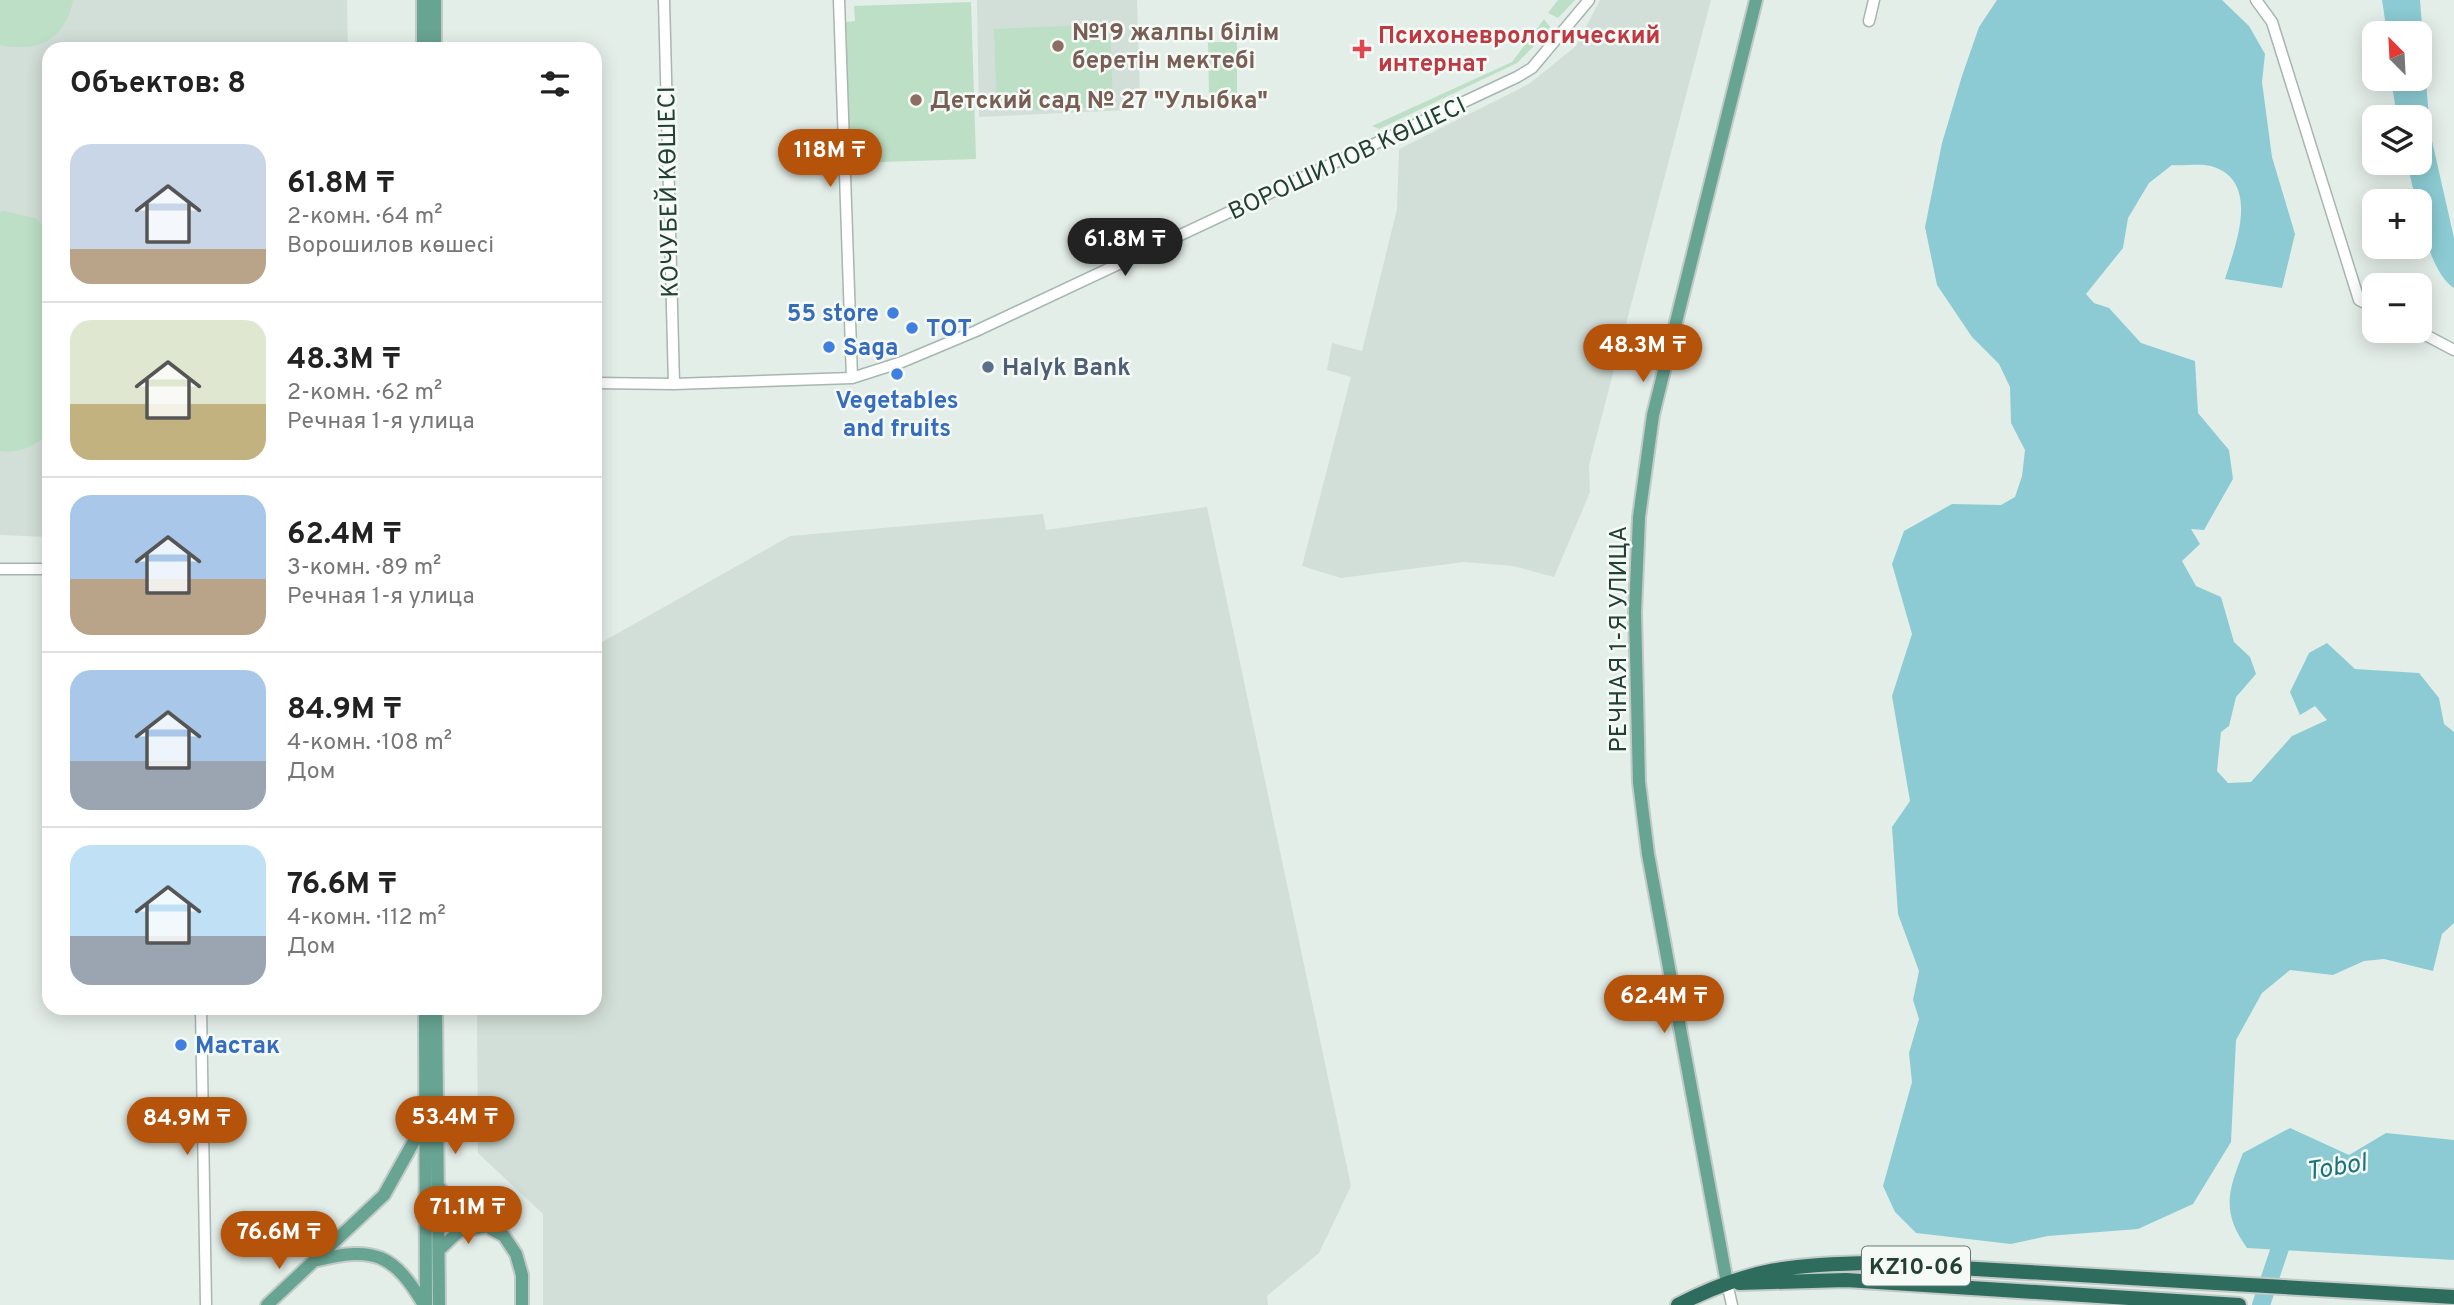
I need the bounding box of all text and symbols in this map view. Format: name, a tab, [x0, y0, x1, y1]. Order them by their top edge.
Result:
place label: №19 жалпы білім беретін мектебі	[1072, 19, 1279, 77]
north arrow	[2362, 21, 2432, 91]
map controls	[2362, 21, 2432, 343]
place label: Психоневрологический интернат	[1378, 22, 1660, 80]
marker: №19 жалпы білім беретін мектебі	[1050, 38, 1066, 54]
marker: Психоневрологический интернат	[1352, 39, 1372, 59]
icon: filters	[536, 65, 574, 103]
text: Объектов: 8	[70, 66, 246, 103]
street label: КОЧУБЕЙ КӨШЕСІ	[651, 86, 687, 298]
place label: Детский сад № 27 "Улыбка"	[930, 87, 1268, 117]
street label: ВОРОШИЛОВ КӨШЕСІ	[1224, 91, 1472, 228]
marker: Детский сад № 27 "Улыбка"	[908, 92, 924, 108]
button: layers	[2362, 105, 2432, 175]
pin: 118M ₸	[773, 130, 887, 189]
text: 118M ₸	[794, 137, 866, 166]
text: 61.8M ₸	[287, 166, 395, 203]
icon: home	[126, 172, 210, 256]
button: +	[2362, 189, 2432, 259]
text: 2-комн. · 64 m²	[287, 203, 442, 232]
pin: 61.8M ₸	[1060, 218, 1190, 278]
text: 61.8M ₸	[1084, 226, 1166, 255]
text: Ворошилов көшесі	[287, 232, 494, 261]
button: −	[2362, 273, 2432, 343]
place label: 55 store	[787, 300, 879, 330]
marker: 55 store	[885, 305, 901, 321]
place label: ТОТ	[926, 315, 972, 345]
marker: ТОТ	[904, 320, 920, 336]
pin: 48.3M ₸	[1578, 324, 1708, 384]
text: 48.3M ₸	[1599, 332, 1687, 361]
place label: Saga	[843, 334, 898, 364]
marker: Saga	[821, 339, 837, 355]
text: 48.3M ₸	[287, 342, 401, 379]
icon: home	[126, 348, 210, 432]
place label: Halyk Bank	[1002, 354, 1131, 384]
marker: Halyk Bank	[980, 359, 996, 375]
marker: Vegetables and fruits	[889, 366, 905, 382]
text: 2-комн. · 62 m²	[287, 379, 442, 408]
place label: Vegetables and fruits	[835, 387, 959, 445]
text: Речная 1-я улица	[287, 408, 475, 437]
text: 62.4M ₸	[287, 517, 402, 554]
icon: home	[126, 523, 210, 607]
street label: РЕЧНАЯ 1-Я УЛИЦА	[1605, 526, 1635, 752]
text: 3-комн. · 89 m²	[287, 554, 441, 583]
text: Речная 1-я улица	[287, 583, 475, 612]
text: 84.9M ₸	[287, 692, 402, 729]
icon: home	[126, 698, 210, 782]
text: 4-комн. · 108 m²	[287, 729, 452, 758]
text: Дом	[287, 758, 335, 787]
text: 76.6M ₸	[287, 867, 397, 904]
icon: home	[126, 873, 210, 957]
text: 4-комн. · 112 m²	[287, 904, 446, 933]
text: Дом	[287, 933, 335, 962]
pin: 62.4M ₸	[1599, 976, 1729, 1035]
text: 62.4M ₸	[1620, 983, 1708, 1012]
place label: Мастак	[195, 1032, 280, 1062]
marker: Мастак	[173, 1037, 189, 1053]
pin: 53.4M ₸	[390, 1096, 520, 1156]
pin: 84.9M ₸	[122, 1098, 252, 1157]
text: 53.4M ₸	[411, 1104, 499, 1133]
text: 84.9M ₸	[143, 1105, 231, 1134]
water label: Tobol	[2304, 1147, 2370, 1190]
pin: 71.1M ₸	[403, 1186, 533, 1246]
text: 71.1M ₸	[430, 1194, 506, 1223]
pin: 76.6M ₸	[214, 1212, 344, 1271]
text: 76.6M ₸	[237, 1219, 321, 1248]
road number: KZ10-06	[1862, 1246, 1970, 1286]

